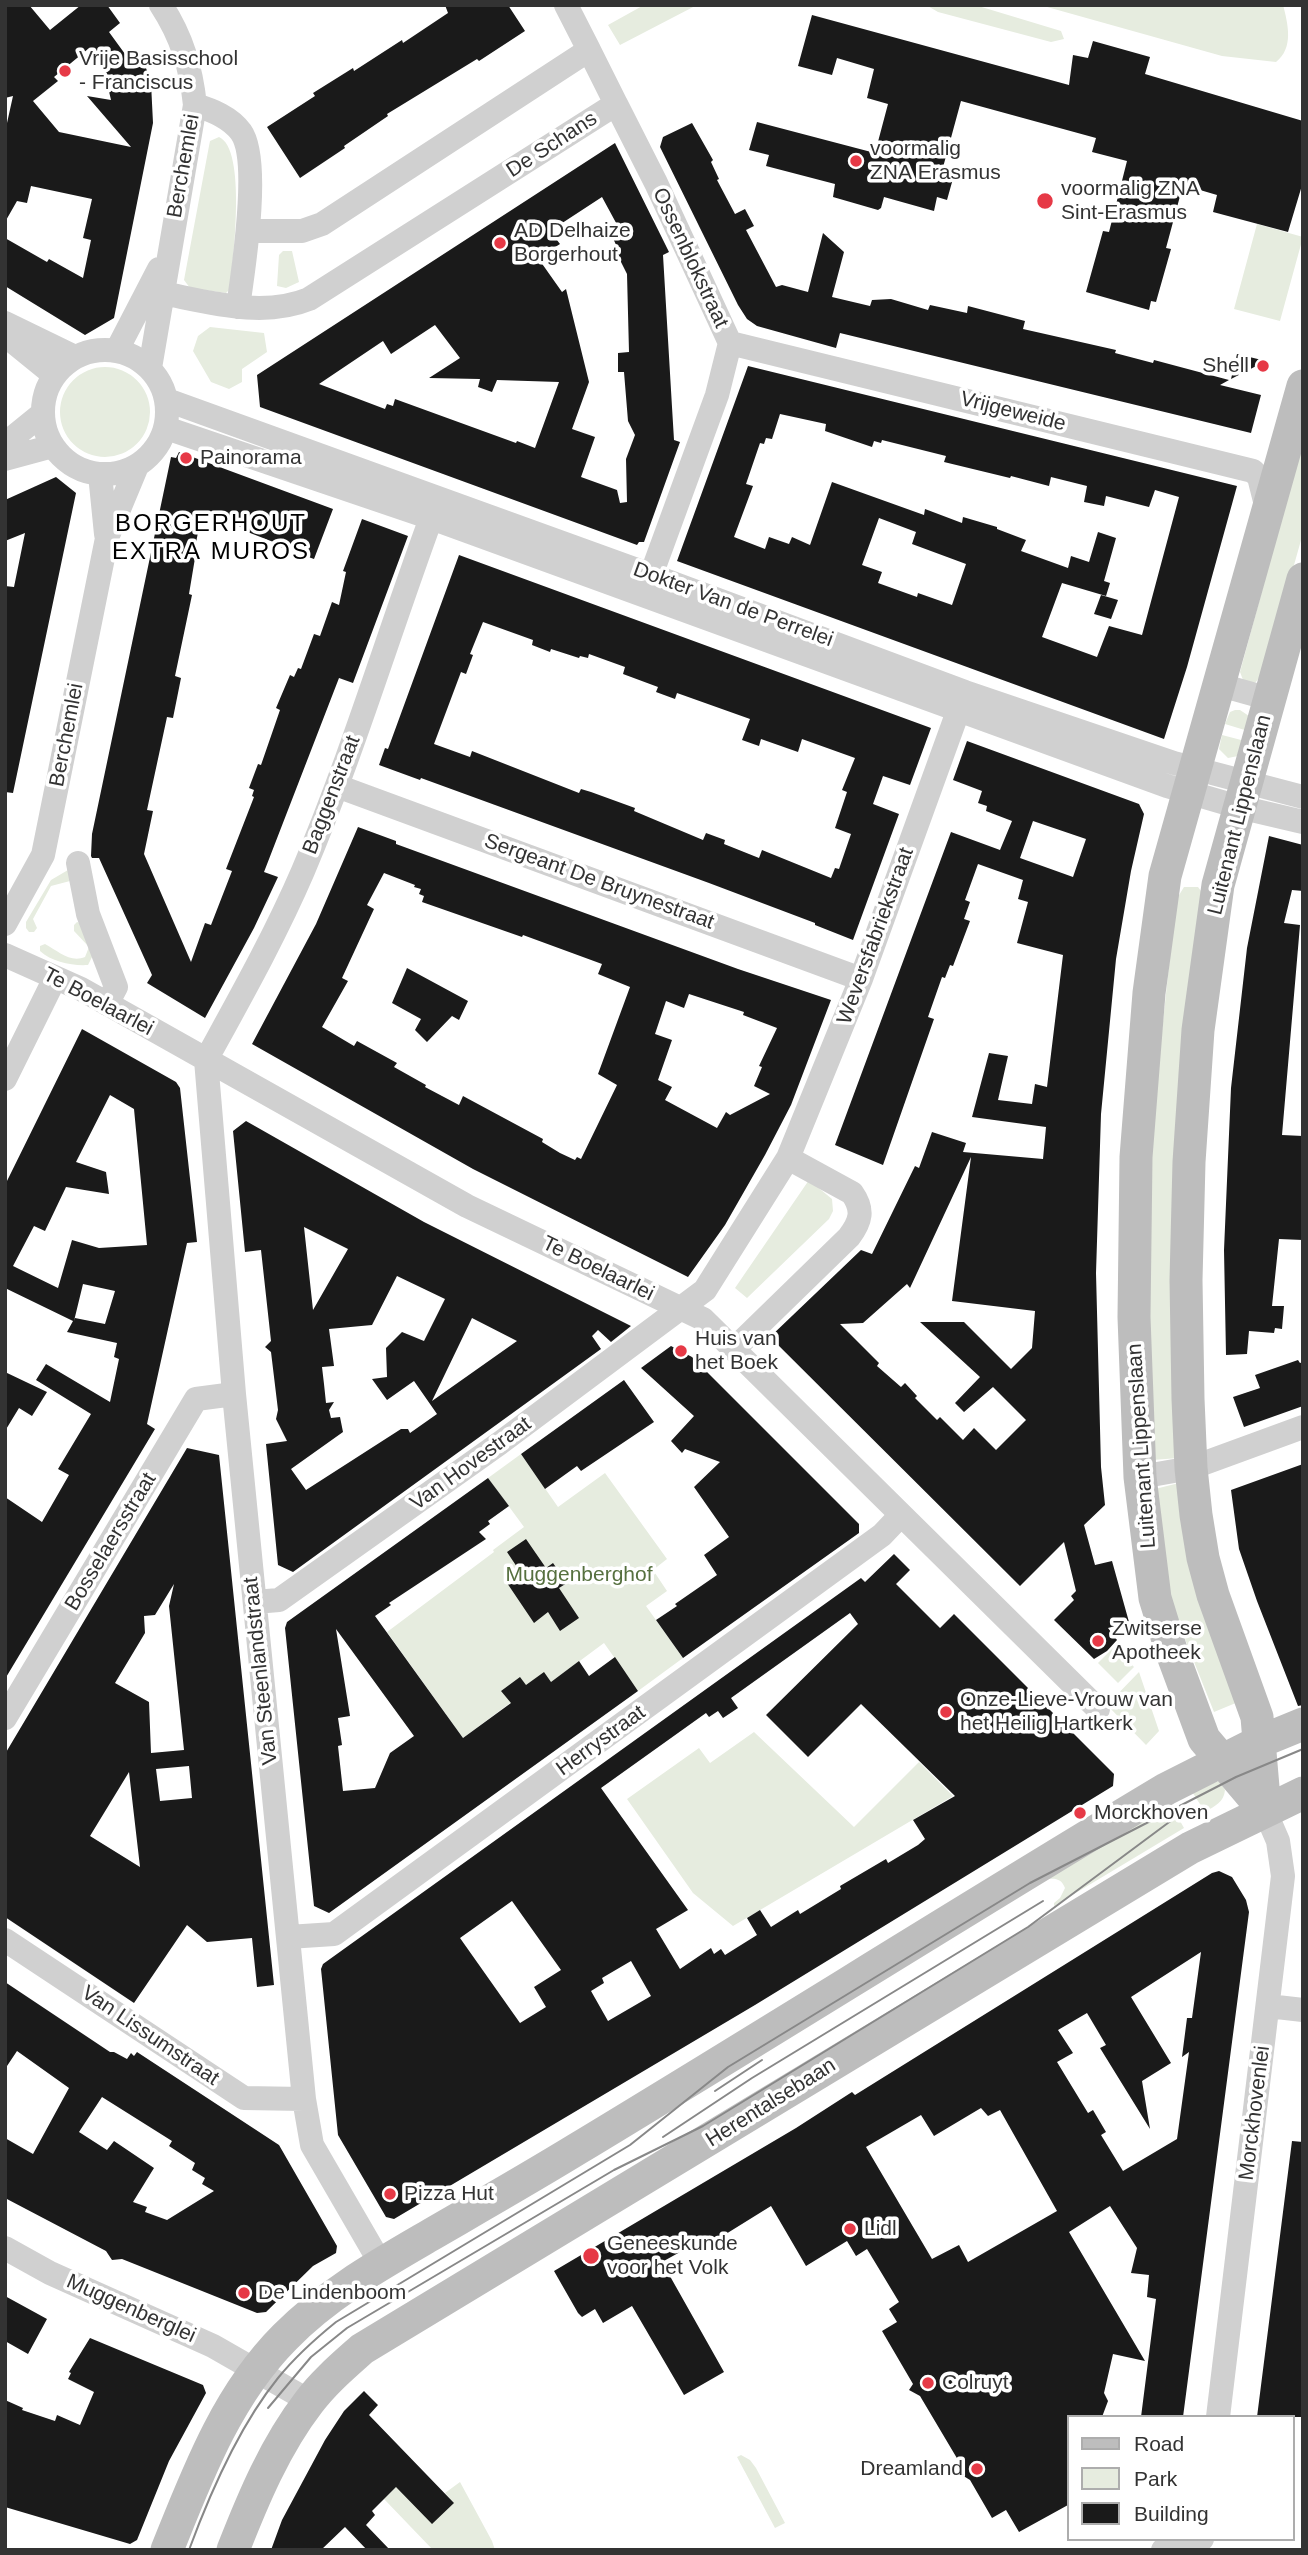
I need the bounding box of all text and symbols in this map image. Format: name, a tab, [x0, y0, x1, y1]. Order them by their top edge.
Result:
place label: Vrije Basisschool - Franciscus	[79, 46, 238, 96]
marker: Vrije Basisschool - Franciscus	[57, 63, 73, 79]
street label: De Schans	[502, 106, 602, 184]
street label: Berchemlei	[162, 112, 206, 220]
place label: voormalig ZNA Erasmus	[870, 136, 1001, 186]
marker: voormalig ZNA Erasmus	[848, 153, 864, 169]
place label: voormalig ZNA Sint-Erasmus	[1061, 176, 1200, 226]
street label: Ossenblokstraat	[647, 184, 733, 332]
marker: voormalig ZNA Sint-Erasmus	[1035, 191, 1055, 211]
place label: AD Delhaize Borgerhout	[514, 218, 631, 268]
marker: AD Delhaize Borgerhout	[492, 235, 508, 251]
place label: Shell	[1202, 353, 1249, 379]
marker: Shell	[1255, 358, 1271, 374]
street label: Vrijgeweide	[958, 387, 1068, 437]
place label: Painorama	[200, 445, 302, 471]
marker: Painorama	[178, 450, 194, 466]
district label: BORGERHOUT EXTRA MUROS	[113, 510, 309, 566]
street label: Dokter Van de Perrelei	[630, 557, 836, 653]
street label: Berchemlei	[45, 681, 89, 789]
street label: Luitenant Lippenslaan	[1203, 712, 1277, 918]
street label: Baggenstraat	[298, 732, 366, 858]
street label: Sergeant De Bruynestraat	[481, 829, 717, 935]
street label: Weversfabriekstraat	[832, 844, 920, 1028]
street label: Te Boelaarlei	[38, 962, 158, 1042]
street label: Te Boelaarlei	[538, 1231, 658, 1307]
place label: Huis van het Boek	[695, 1326, 778, 1376]
marker: Huis van het Boek	[673, 1343, 689, 1359]
street label: Luitenant Lippenslaan	[1122, 1343, 1162, 1549]
street label: Van Hovestraat	[406, 1412, 536, 1516]
street label: Bosselaersstraat	[60, 1468, 162, 1616]
park label: Muggenberghof	[505, 1562, 653, 1588]
street label: Van Steenlandstraat	[239, 1576, 283, 1766]
place label: Zwitserse Apotheek	[1112, 1616, 1202, 1666]
marker: Zwitserse Apotheek	[1090, 1633, 1106, 1649]
place label: Onze-Lieve-Vrouw van het Heilig Hartkerk	[960, 1687, 1173, 1737]
street label: Herrystraat	[552, 1700, 650, 1782]
marker: Onze-Lieve-Vrouw van het Heilig Hartkerk	[938, 1704, 954, 1720]
place label: Morckhoven	[1094, 1800, 1208, 1826]
marker: Morckhoven	[1072, 1805, 1088, 1821]
street label: Van Lissumstraat	[76, 1981, 224, 2091]
street label: Morckhovenlei	[1234, 2044, 1276, 2182]
street label: Herentalsebaan	[701, 2053, 841, 2153]
place label: Pizza Hut	[404, 2181, 494, 2207]
marker: Pizza Hut	[382, 2186, 398, 2202]
place label: Lidl	[864, 2216, 897, 2242]
marker: Lidl	[842, 2221, 858, 2237]
place label: Geneeskunde voor het Volk	[607, 2231, 738, 2281]
marker: Geneeskunde voor het Volk	[581, 2246, 601, 2266]
street label: Muggenberglei	[62, 2269, 200, 2349]
place label: De Lindenboom	[258, 2280, 406, 2306]
marker: De Lindenboom	[236, 2285, 252, 2301]
place label: Colruyt	[942, 2370, 1009, 2396]
marker: Colruyt	[920, 2375, 936, 2391]
legend	[1066, 2415, 1294, 2541]
text: Road	[1134, 2432, 1184, 2455]
place label: Dreamland	[860, 2456, 963, 2482]
marker: Dreamland	[969, 2461, 985, 2477]
text: Park	[1134, 2467, 1177, 2490]
text: Building	[1134, 2502, 1209, 2525]

